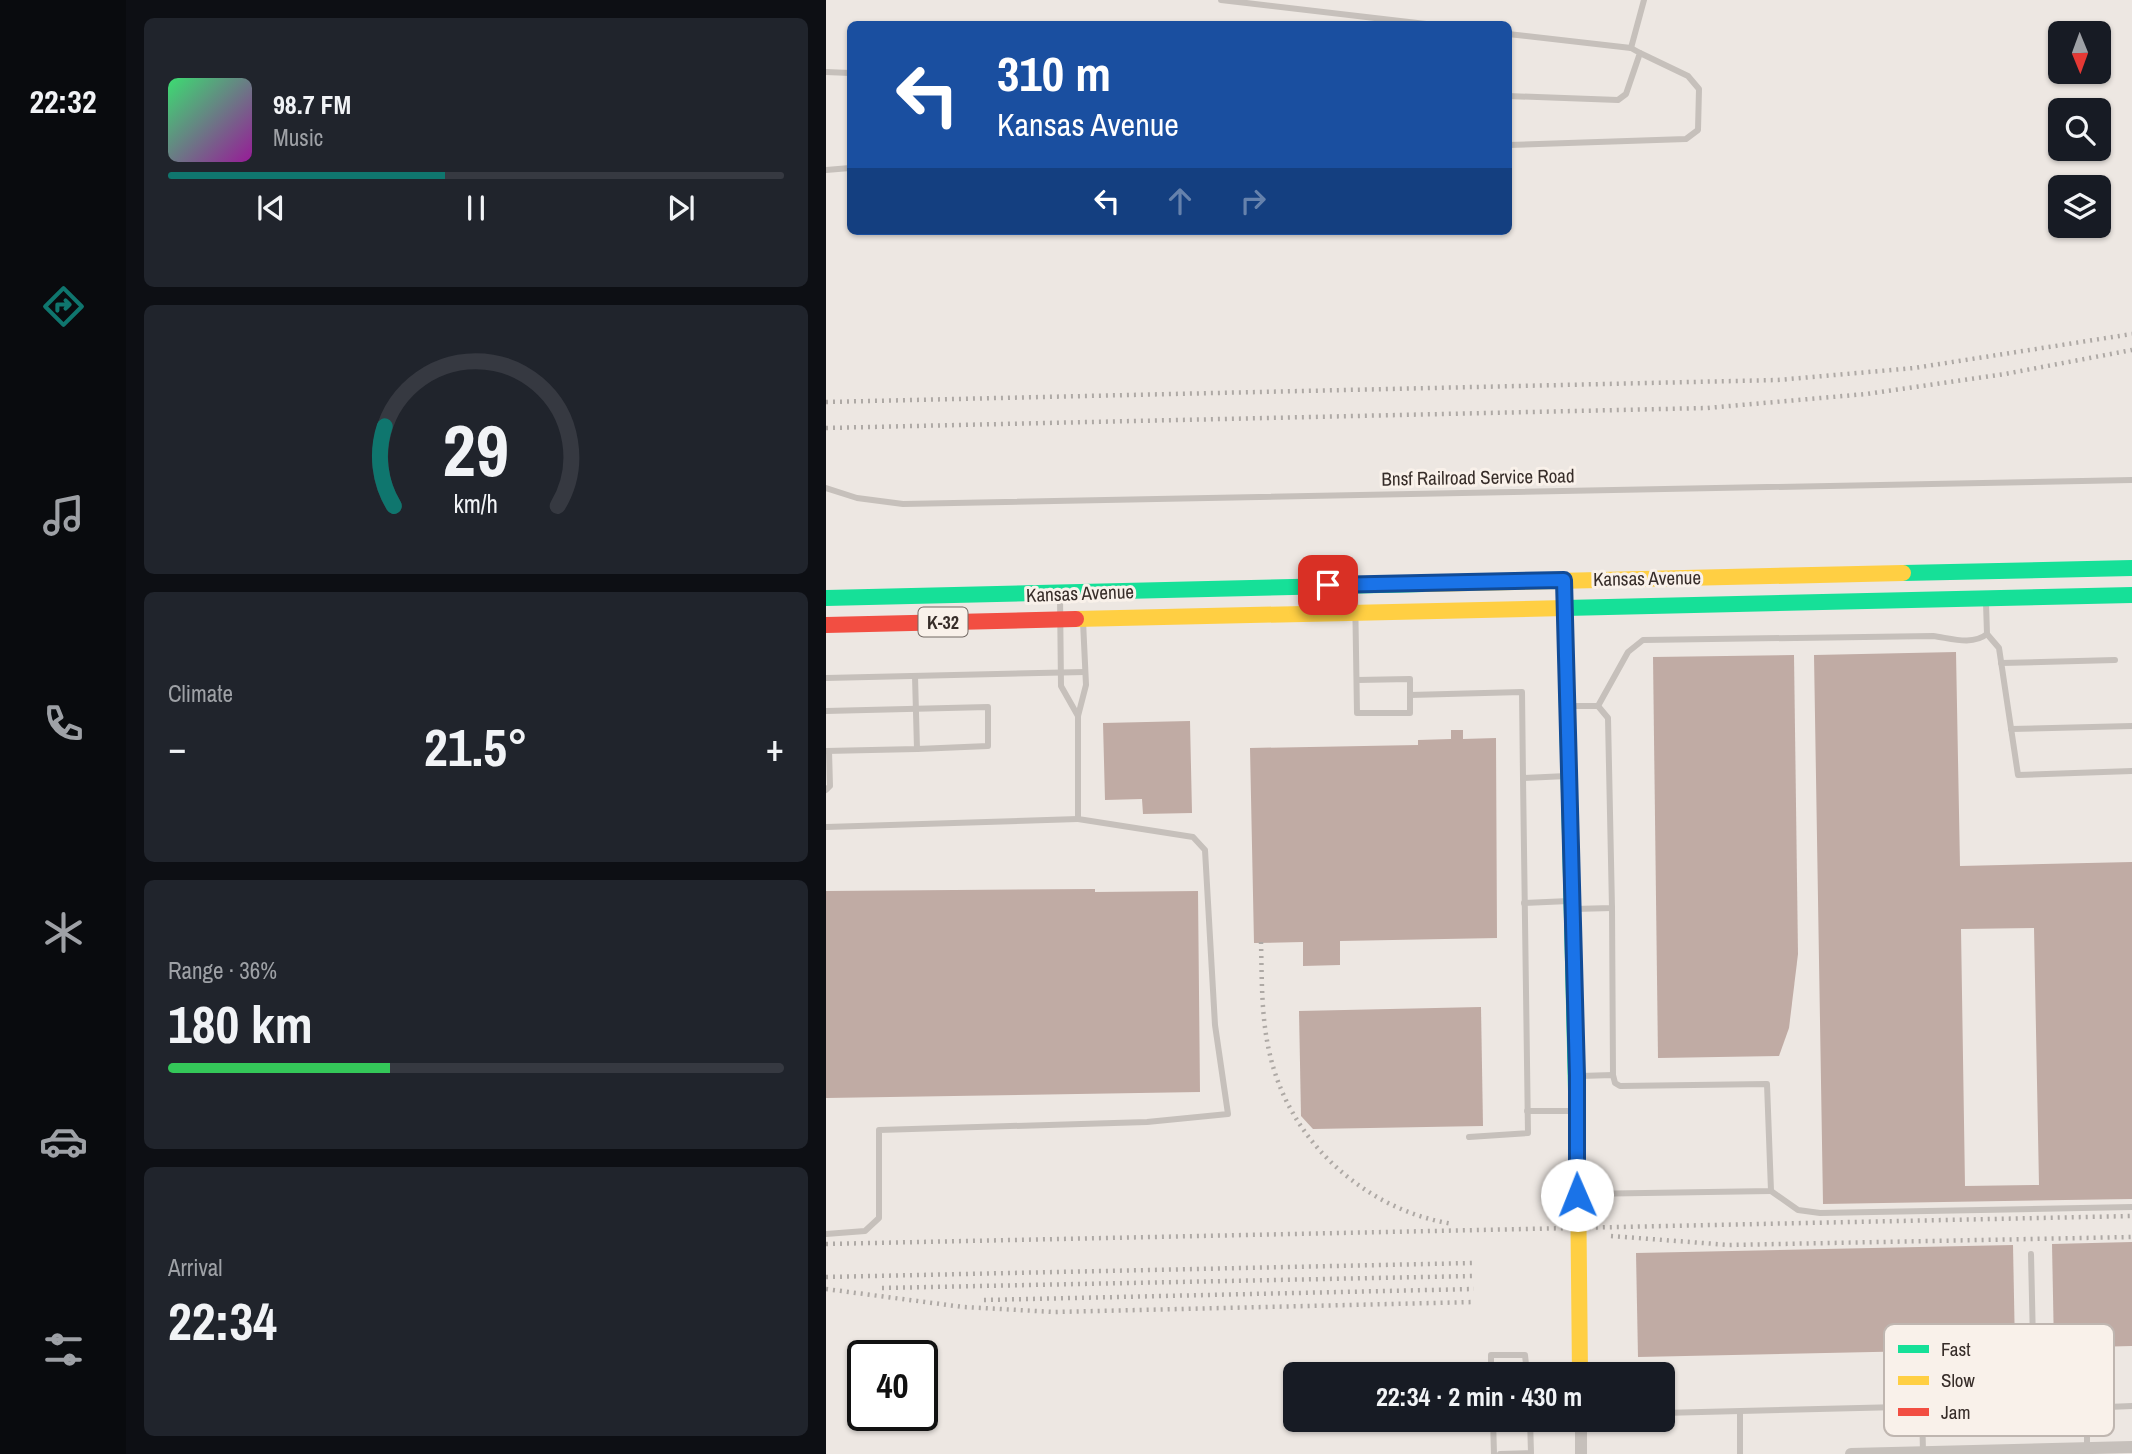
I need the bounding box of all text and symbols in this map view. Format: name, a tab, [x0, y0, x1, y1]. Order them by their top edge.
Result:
north arrow	[2048, 21, 2110, 84]
map controls	[2048, 21, 2111, 238]
text: 310 m	[997, 40, 1111, 106]
icon: left	[882, 49, 973, 140]
text: 22:32	[29, 80, 97, 123]
text: 98.7 FM	[273, 87, 351, 122]
button: search	[2048, 98, 2111, 161]
text: Kansas Avenue	[997, 103, 1179, 146]
text: Music	[273, 122, 323, 153]
button: layers	[2048, 175, 2111, 238]
icon: left	[1088, 182, 1126, 220]
icon: ahead	[1161, 182, 1199, 220]
icon: right	[1234, 182, 1272, 220]
icon: previous	[252, 189, 290, 227]
icon: pause	[457, 189, 495, 227]
icon: next	[662, 189, 700, 227]
icon: directions	[39, 282, 88, 331]
text: 29	[443, 401, 509, 499]
street label: Bnsf Railroad Service Road	[1381, 462, 1575, 492]
text: km/h	[454, 487, 498, 521]
icon: music	[39, 491, 88, 540]
pin	[1298, 555, 1358, 615]
street label: Kansas Avenue	[1593, 564, 1701, 592]
icon: arrive	[1309, 566, 1347, 604]
street label: Kansas Avenue	[1026, 578, 1134, 608]
road number: K-32	[918, 608, 968, 636]
text: Climate	[168, 678, 233, 709]
icon: phone	[39, 699, 88, 748]
text: 21.5°	[424, 712, 528, 782]
text: −	[168, 722, 186, 773]
text: +	[766, 722, 784, 773]
icon: climate	[39, 908, 88, 957]
text: Range · 36%	[168, 955, 277, 986]
text: 180 km	[168, 989, 313, 1059]
icon: car	[39, 1117, 88, 1166]
position arrow	[1540, 1158, 1614, 1232]
text: Arrival	[168, 1252, 223, 1283]
text: 22:34	[168, 1286, 277, 1356]
legend	[1884, 1324, 2114, 1436]
icon: filters	[39, 1325, 88, 1374]
text: Fast	[1941, 1336, 1971, 1362]
speed limit sign: 40	[847, 1340, 938, 1431]
text: Slow	[1941, 1367, 1976, 1393]
text: 22:34 · 2 min · 430 m	[1376, 1379, 1582, 1414]
text: Jam	[1941, 1399, 1970, 1425]

